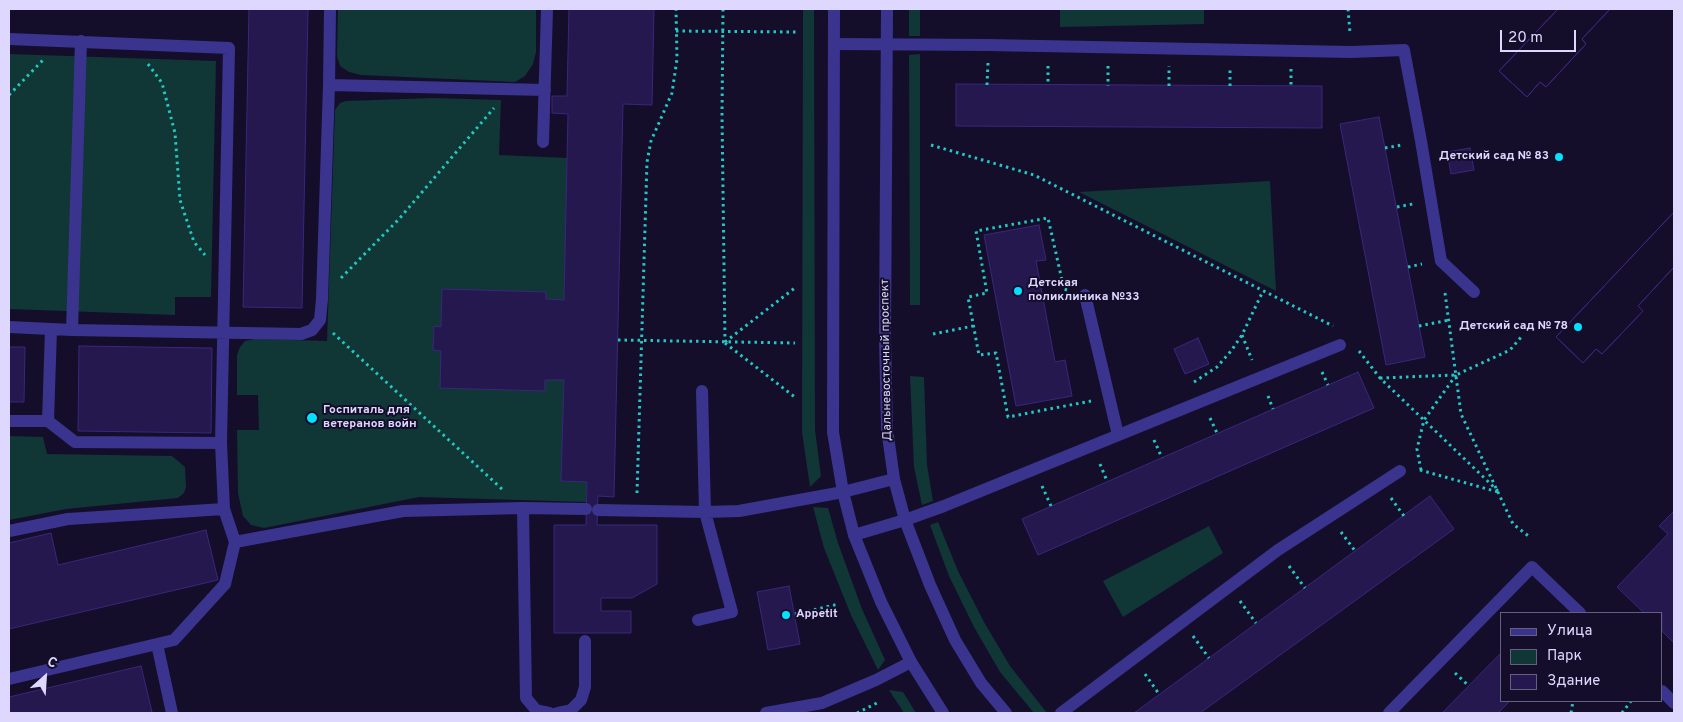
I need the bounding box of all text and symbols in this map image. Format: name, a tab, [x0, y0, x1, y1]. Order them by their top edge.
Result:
scale bar	[1503, 20, 1579, 52]
text: 20 m	[1508, 29, 1543, 48]
place label: Детский сад № 83	[1439, 150, 1549, 164]
marker: Детский сад № 83	[1553, 151, 1565, 163]
place label: Детская поликлиника №33	[1028, 277, 1140, 305]
street label: Дальневосточный проспект	[878, 279, 896, 441]
marker: Детская поликлиника №33	[1012, 285, 1024, 297]
place label: Детский сад № 78	[1459, 320, 1568, 334]
marker: Детский сад № 78	[1572, 321, 1584, 333]
place label: Госпиталь для ветеранов войн	[323, 404, 417, 432]
marker: Госпиталь для ветеранов войн	[305, 411, 319, 425]
place label: Appetit	[796, 608, 838, 622]
marker: Appetit	[780, 609, 792, 621]
legend	[1500, 612, 1663, 702]
text: Улица	[1547, 622, 1592, 641]
text: Парк	[1547, 647, 1582, 666]
north arrow	[20, 652, 70, 702]
text: С	[44, 653, 60, 673]
text: Здание	[1547, 672, 1600, 691]

